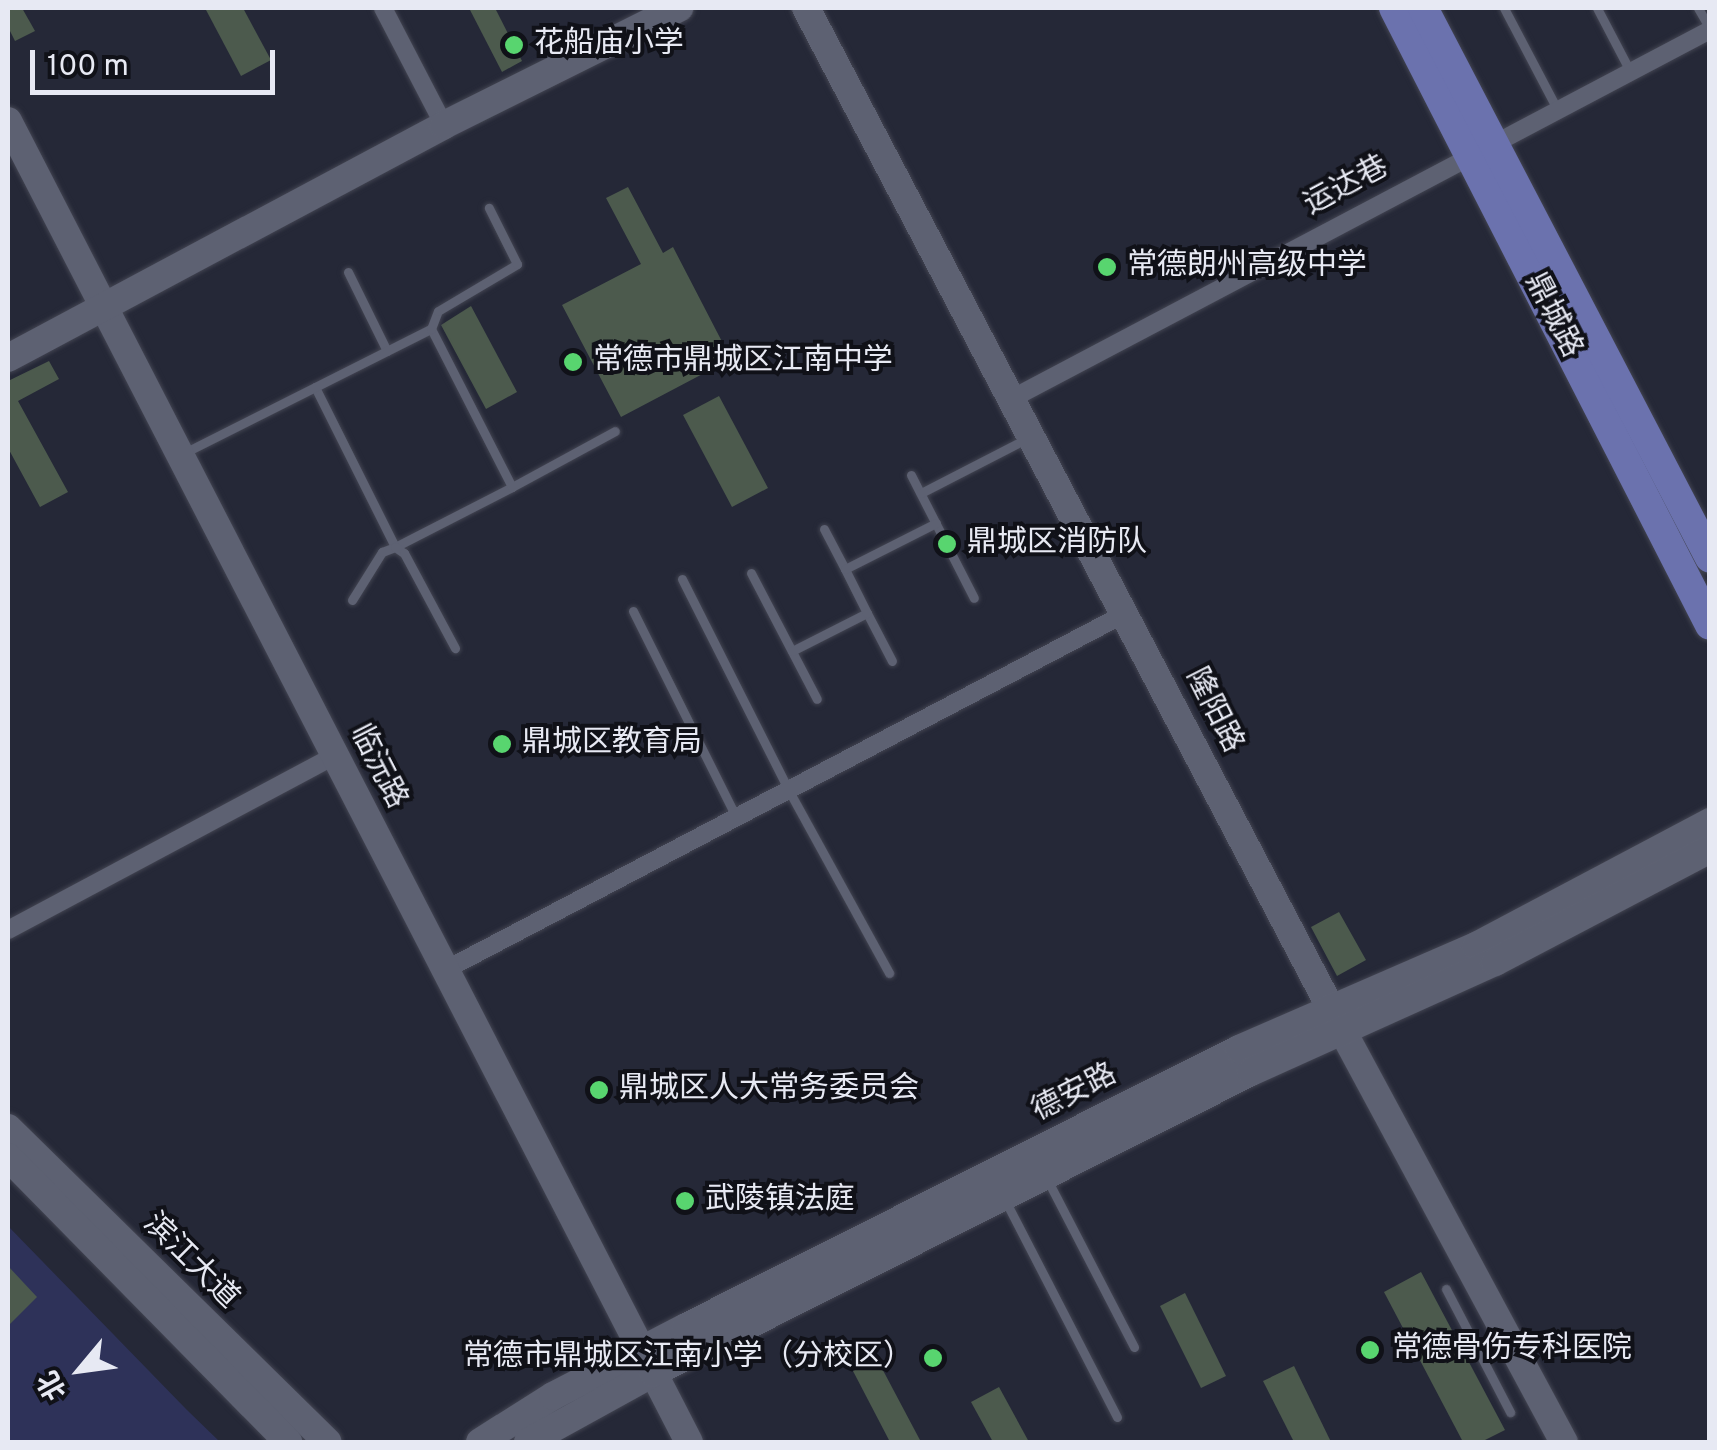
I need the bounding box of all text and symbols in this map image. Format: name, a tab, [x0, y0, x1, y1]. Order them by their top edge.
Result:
place label: 花船庙小学	[534, 27, 684, 63]
scale bar	[35, 30, 280, 92]
marker: 花船庙小学	[503, 34, 525, 56]
text: 100 m	[47, 49, 129, 86]
street label: 运达巷	[1299, 150, 1395, 224]
place label: 常德朗州高级中学	[1127, 249, 1367, 285]
marker: 常德朗州高级中学	[1096, 256, 1118, 278]
street label: 鼎城路	[1516, 268, 1588, 364]
place label: 常德市鼎城区江南中学	[593, 344, 893, 380]
marker: 常德市鼎城区江南中学	[562, 351, 584, 373]
place label: 鼎城区消防队	[967, 526, 1147, 562]
marker: 鼎城区消防队	[936, 533, 958, 555]
street label: 隆阳路	[1177, 663, 1249, 759]
street label: 临沅路	[341, 719, 413, 815]
place label: 鼎城区教育局	[522, 726, 702, 762]
marker: 鼎城区教育局	[491, 733, 513, 755]
street label: 德安路	[1027, 1058, 1123, 1130]
place label: 鼎城区人大常务委员会	[619, 1072, 919, 1108]
marker: 鼎城区人大常务委员会	[588, 1079, 610, 1101]
place label: 武陵镇法庭	[705, 1183, 855, 1219]
marker: 武陵镇法庭	[674, 1190, 696, 1212]
street label: 滨江大道	[135, 1207, 245, 1317]
north arrow	[30, 1320, 130, 1420]
place label: 常德骨伤专科医院	[1392, 1332, 1632, 1368]
marker: 常德骨伤专科医院	[1357, 1337, 1383, 1363]
place label: 常德市鼎城区江南小学（分校区）	[463, 1340, 913, 1376]
marker: 常德市鼎城区江南小学（分校区）	[922, 1347, 944, 1369]
text: 北	[31, 1364, 76, 1406]

